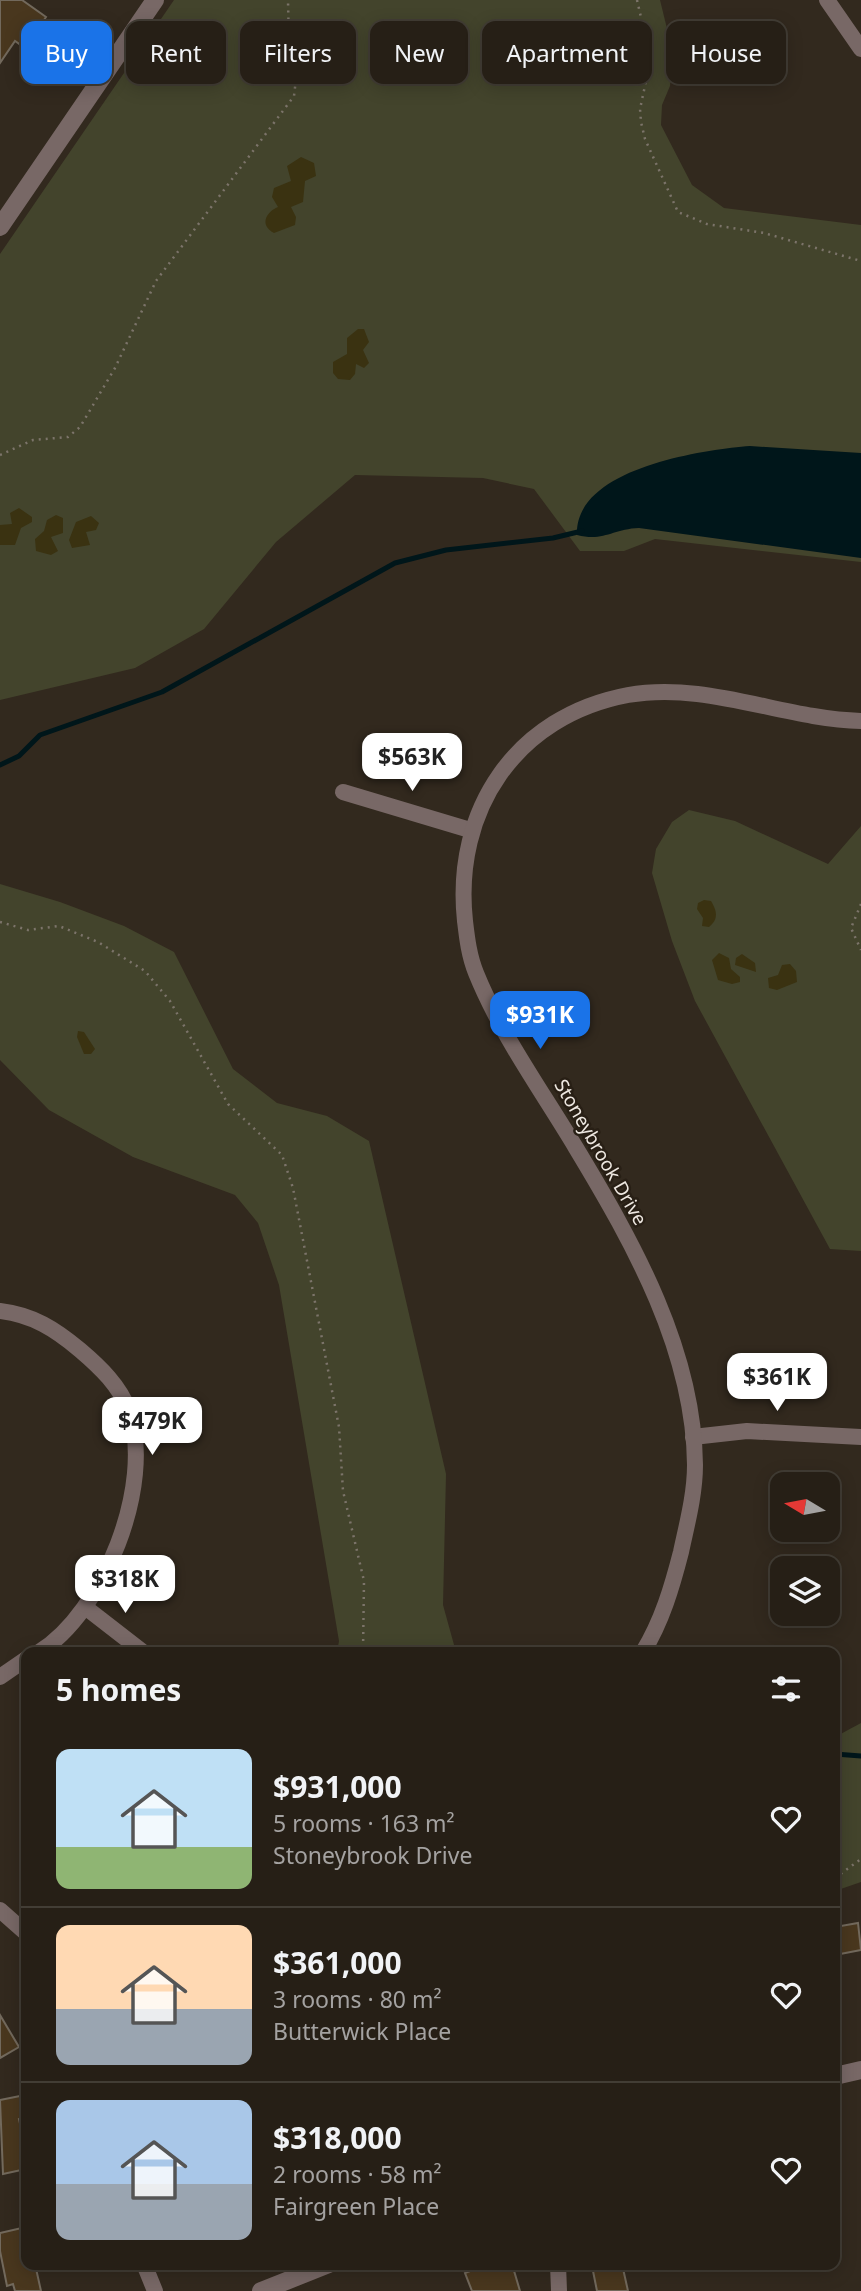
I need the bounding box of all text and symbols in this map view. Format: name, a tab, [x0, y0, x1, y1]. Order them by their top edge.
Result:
chip: Buy	[21, 21, 112, 84]
chip: Rent	[126, 21, 226, 84]
chip: Filters	[240, 21, 356, 84]
chip: New	[370, 21, 468, 84]
chip: Apartment	[482, 21, 652, 84]
chip: House	[666, 21, 786, 84]
pin: $563K	[363, 734, 461, 793]
text: $563K	[378, 740, 446, 772]
pin: $931K	[491, 992, 589, 1051]
text: $931K	[506, 998, 574, 1030]
street label: Stoneybrook Drive	[549, 1074, 653, 1230]
pin: $361K	[728, 1354, 826, 1413]
text: $361K	[743, 1360, 811, 1392]
pin: $479K	[103, 1398, 201, 1457]
text: $479K	[118, 1404, 186, 1436]
north arrow	[770, 1472, 840, 1542]
map controls	[770, 1472, 840, 1626]
pin: $318K	[76, 1556, 174, 1615]
button: layers	[770, 1556, 840, 1626]
text: $318K	[91, 1562, 159, 1594]
text: 5 homes	[56, 1669, 181, 1710]
icon: filters	[767, 1670, 805, 1708]
text: $931,000	[273, 1766, 402, 1807]
icon: home	[112, 1777, 196, 1861]
icon: heart	[767, 1800, 805, 1838]
text: 5 rooms · 163 m²	[273, 1807, 455, 1839]
text: Stoneybrook Drive	[273, 1839, 472, 1871]
text: $361,000	[273, 1942, 402, 1983]
icon: home	[112, 1953, 196, 2037]
icon: heart	[767, 1976, 805, 2014]
text: 3 rooms · 80 m²	[273, 1983, 442, 2015]
text: Butterwick Place	[273, 2015, 451, 2047]
text: $318,000	[273, 2117, 402, 2158]
icon: home	[112, 2128, 196, 2212]
icon: heart	[767, 2151, 805, 2189]
text: 2 rooms · 58 m²	[273, 2158, 442, 2190]
text: Fairgreen Place	[273, 2190, 439, 2222]

